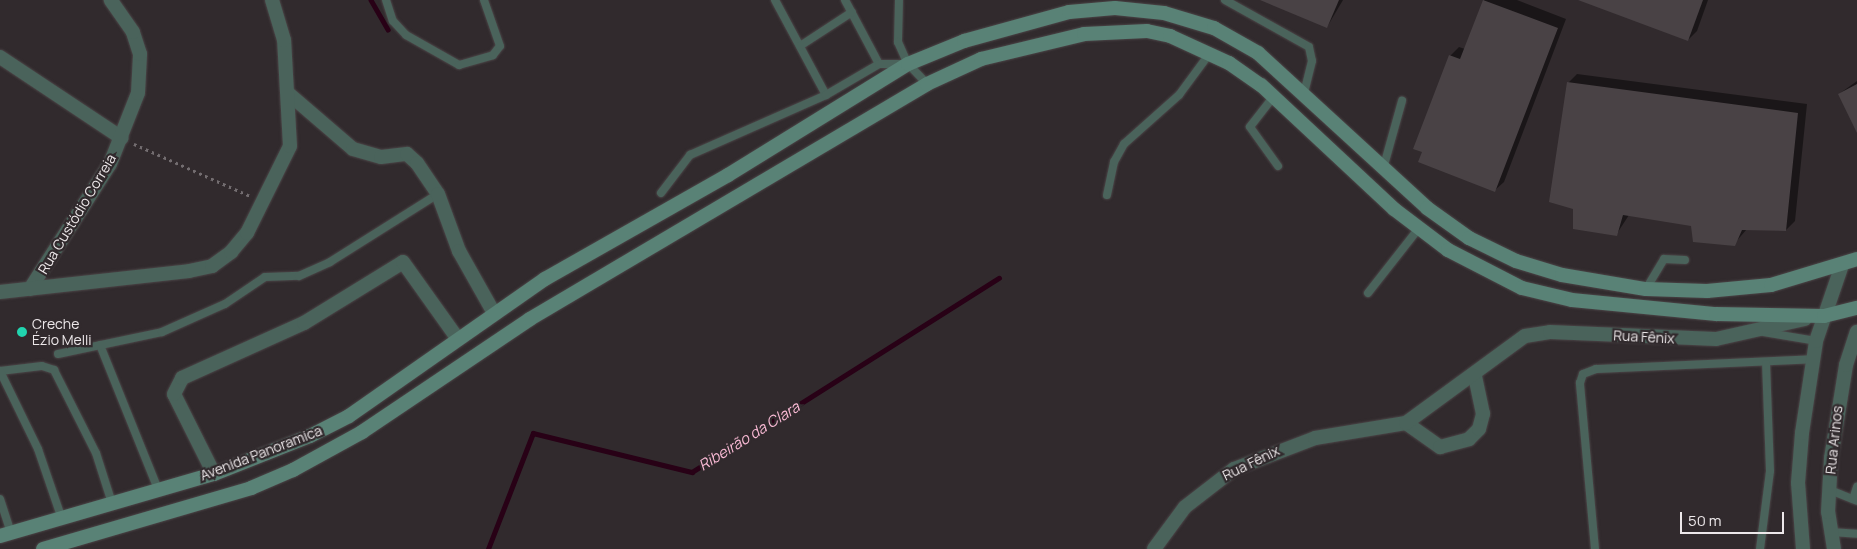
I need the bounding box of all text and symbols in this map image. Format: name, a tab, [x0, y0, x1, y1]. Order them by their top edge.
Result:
street label: Rua Custódio Correia	[34, 151, 120, 277]
place label: Creche Ézio Melli	[32, 316, 91, 348]
marker: Creche Ézio Melli	[16, 326, 28, 338]
street label: Rua Fênix	[1613, 327, 1675, 347]
water label: Ribeirão da Clara	[695, 398, 803, 474]
street label: Rua Arinos	[1822, 405, 1846, 475]
street label: Avenida Panoramica	[198, 422, 324, 484]
street label: Rua Fênix	[1220, 442, 1282, 484]
scale bar	[1682, 502, 1786, 534]
text: 50 m	[1688, 510, 1722, 531]

